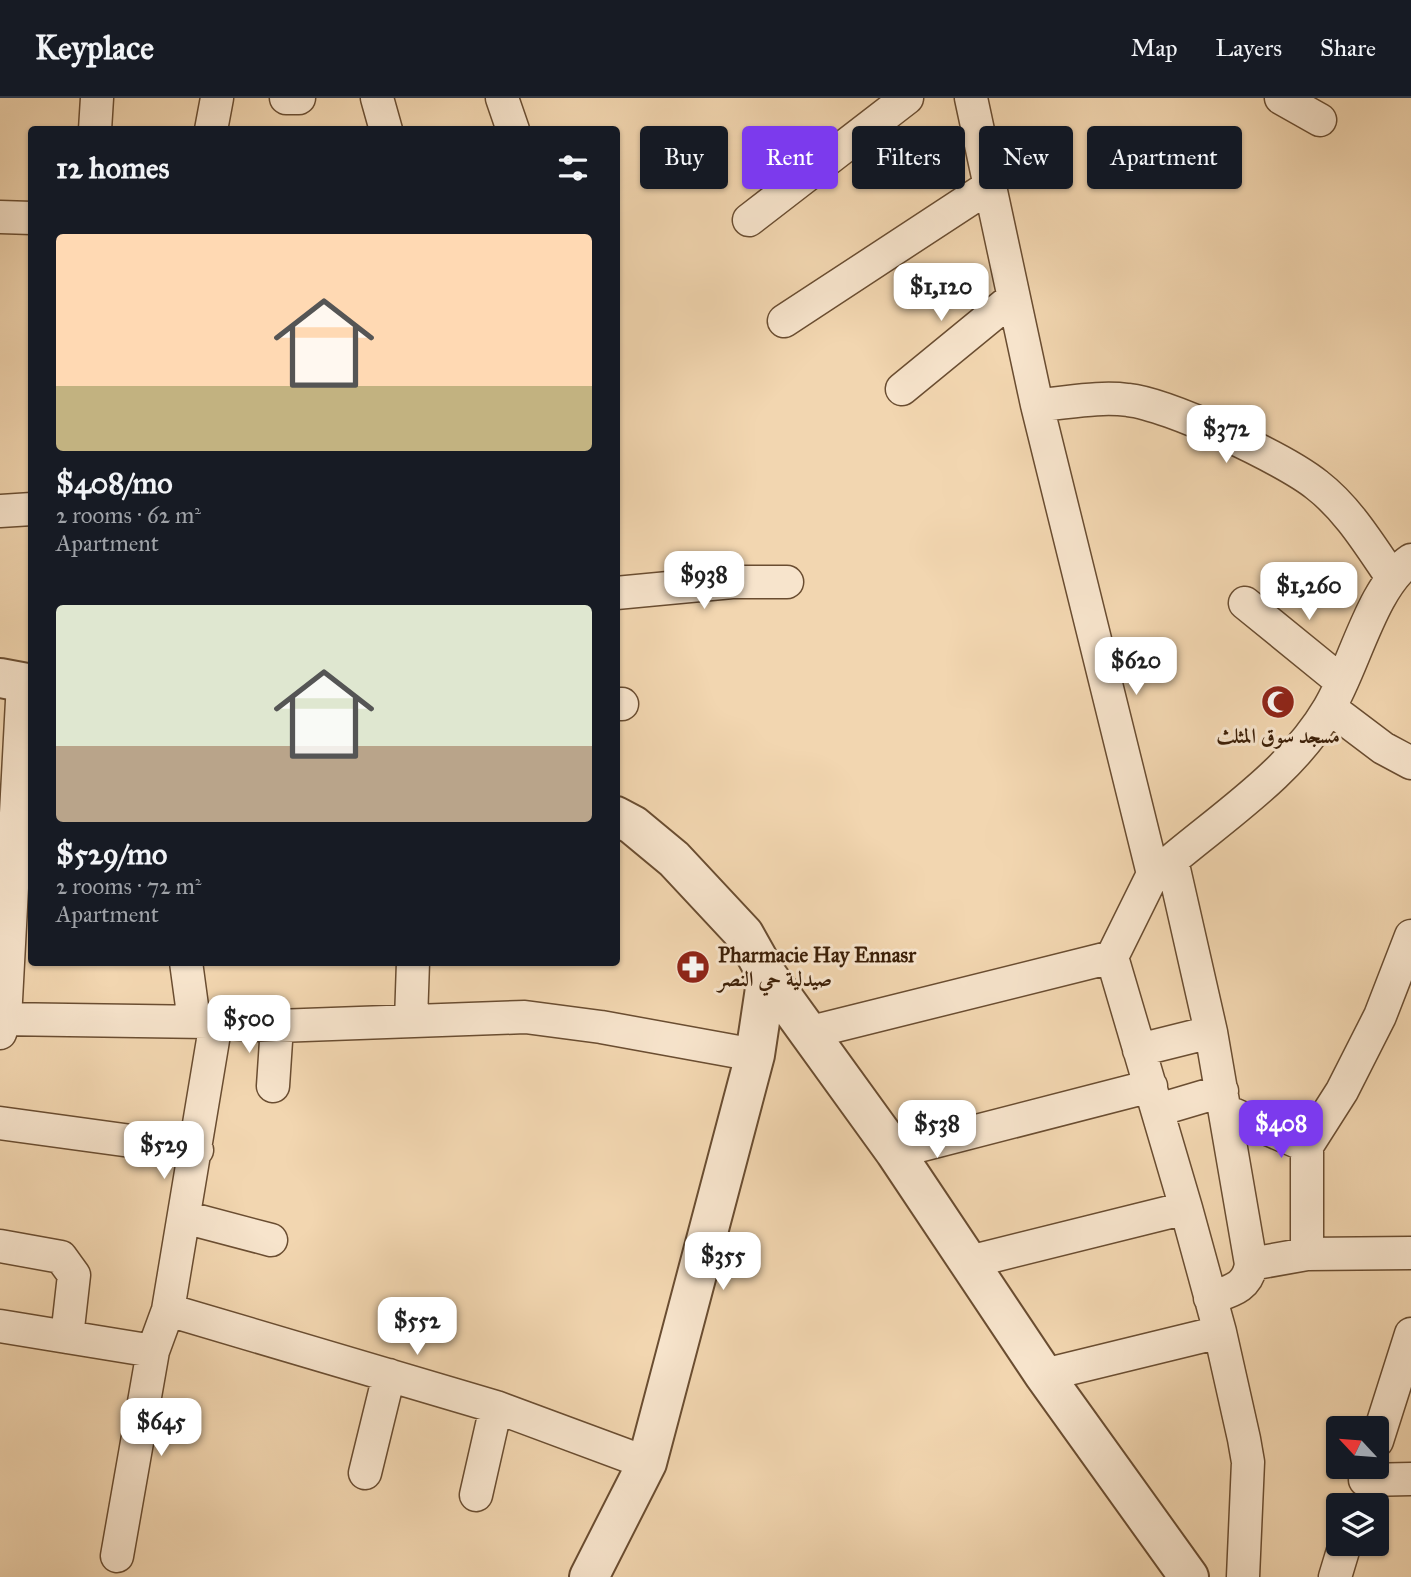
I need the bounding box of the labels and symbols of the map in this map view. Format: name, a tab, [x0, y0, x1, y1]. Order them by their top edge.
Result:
pin: $1,120	[884, 264, 998, 323]
pin: $372	[1185, 406, 1267, 465]
pin: $938	[663, 552, 745, 611]
pin: $1,260	[1252, 562, 1366, 622]
pin: $620	[1095, 638, 1177, 697]
mosque icon: مسجد سوق المثلث	[1259, 683, 1297, 721]
place label: مسجد سوق المثلث	[1216, 723, 1340, 749]
place label: Pharmacie Hay Ennasr صيدلية حي النصر	[715, 942, 917, 997]
pharmacy icon: Pharmacie Hay Ennasr صيدلية حي النصر	[674, 948, 712, 986]
pin: $500	[208, 996, 290, 1055]
pin: $538	[896, 1100, 978, 1160]
pin: $408	[1240, 1100, 1322, 1160]
pin: $529	[123, 1122, 205, 1181]
pin: $355	[682, 1232, 764, 1292]
pin: $552	[376, 1298, 458, 1357]
pin: $645	[120, 1398, 202, 1458]
north arrow	[1326, 1416, 1390, 1479]

